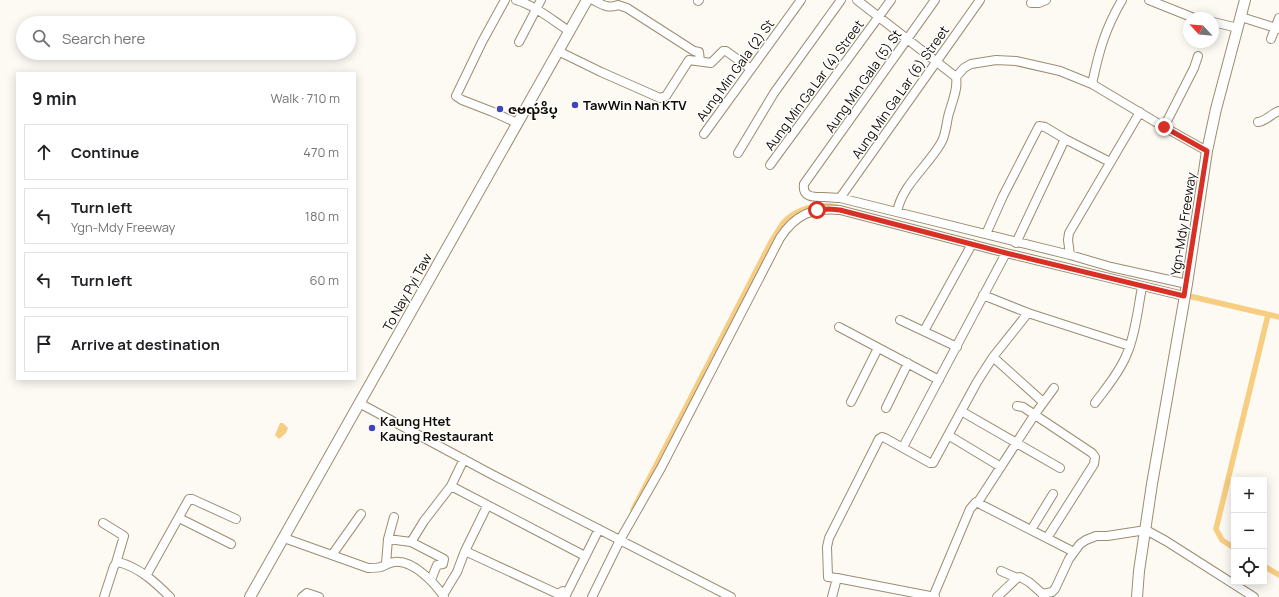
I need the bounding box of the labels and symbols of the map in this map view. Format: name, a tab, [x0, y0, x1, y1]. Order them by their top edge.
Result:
north arrow	[1183, 12, 1219, 48]
street label: Aung Min Gala (2) St	[692, 15, 778, 125]
street label: Aung Min Ga Lar (4) Street	[760, 16, 868, 154]
street label: Aung Min Ga Lar (6) Street	[847, 22, 953, 162]
street label: Aung Min Gala (5) St	[821, 26, 905, 136]
place label: TawWin Nan KTV	[583, 96, 687, 114]
place label: ဇဗၺဴဒိပ္	[508, 100, 558, 120]
marker: TawWin Nan KTV	[570, 100, 580, 110]
marker: ဇဗၺဴဒိပ္	[495, 104, 505, 114]
route end	[1155, 118, 1173, 136]
street label: Ygn-Mdy Freeway	[1166, 171, 1200, 277]
route start	[808, 201, 826, 219]
street label: To Nay Pyi Taw	[378, 250, 436, 334]
place label: Kaung Htet Kaung Restaurant	[380, 412, 494, 445]
marker: Kaung Htet Kaung Restaurant	[367, 423, 377, 433]

